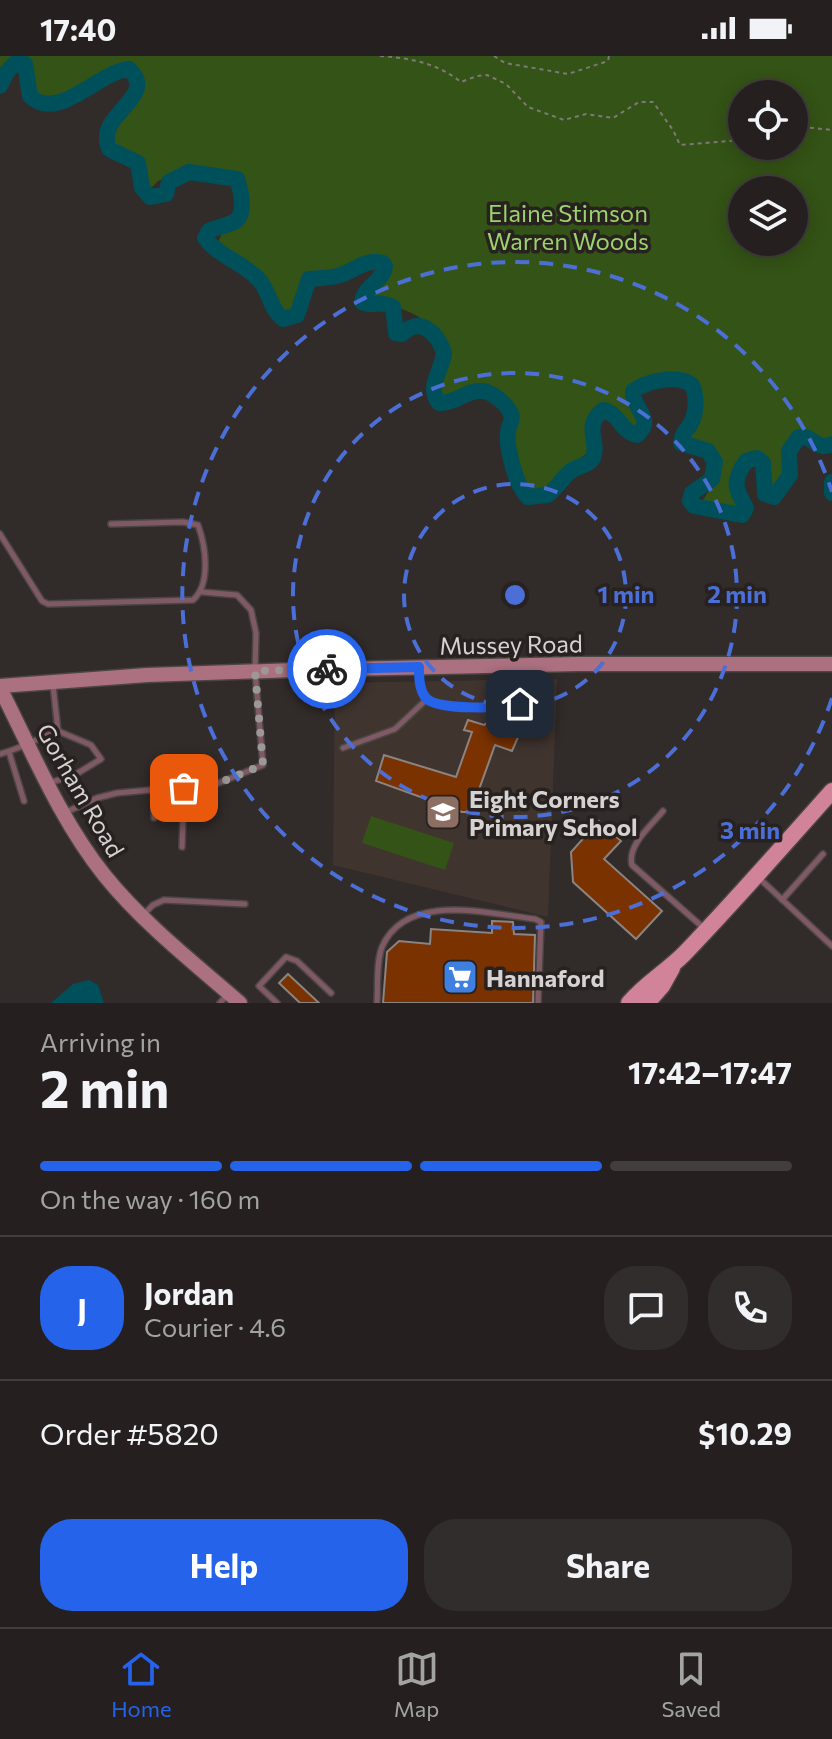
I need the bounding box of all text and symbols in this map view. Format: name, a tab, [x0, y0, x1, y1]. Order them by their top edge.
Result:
text: 17:40	[40, 10, 116, 47]
map controls	[728, 80, 808, 256]
button: locate	[728, 80, 808, 160]
button: layers	[728, 176, 808, 256]
park label: Elaine Stimson Warren Woods	[487, 198, 649, 255]
text: 1 min	[598, 579, 654, 608]
text: 2 min	[707, 579, 767, 608]
centre of rings	[501, 581, 529, 609]
street label: Mussey Road	[439, 628, 583, 660]
courier	[287, 629, 367, 709]
icon: bike	[305, 647, 349, 691]
pin	[486, 670, 554, 738]
icon: home	[498, 682, 542, 726]
street label: Gorham Road	[31, 718, 131, 862]
pin	[150, 754, 218, 822]
icon: bag	[162, 766, 206, 810]
place label: Eight Corners Primary School	[469, 784, 638, 841]
school or university icon: Eight Corners Primary School	[424, 793, 462, 831]
text: 3 min	[720, 815, 780, 844]
supermarket icon: Hannaford	[441, 958, 479, 996]
place label: Hannaford	[486, 963, 604, 992]
text: Arriving in	[40, 1026, 161, 1057]
text: 17:42–17:47	[628, 1053, 792, 1090]
text: 2 min	[40, 1055, 169, 1119]
text: On the way · 160 m	[40, 1183, 260, 1214]
button: chat	[604, 1266, 688, 1350]
button: phone	[708, 1266, 792, 1350]
text: Jordan	[144, 1274, 234, 1311]
text: J	[77, 1290, 87, 1327]
text: Courier · 4.6	[144, 1311, 286, 1342]
text: Order #5820	[40, 1414, 219, 1451]
text: $10.29	[698, 1414, 792, 1451]
button: Help	[40, 1519, 408, 1611]
button: Share	[424, 1519, 792, 1611]
tab: Home	[111, 1647, 172, 1722]
tab: Map	[394, 1647, 439, 1722]
tab: Saved	[661, 1647, 721, 1722]

